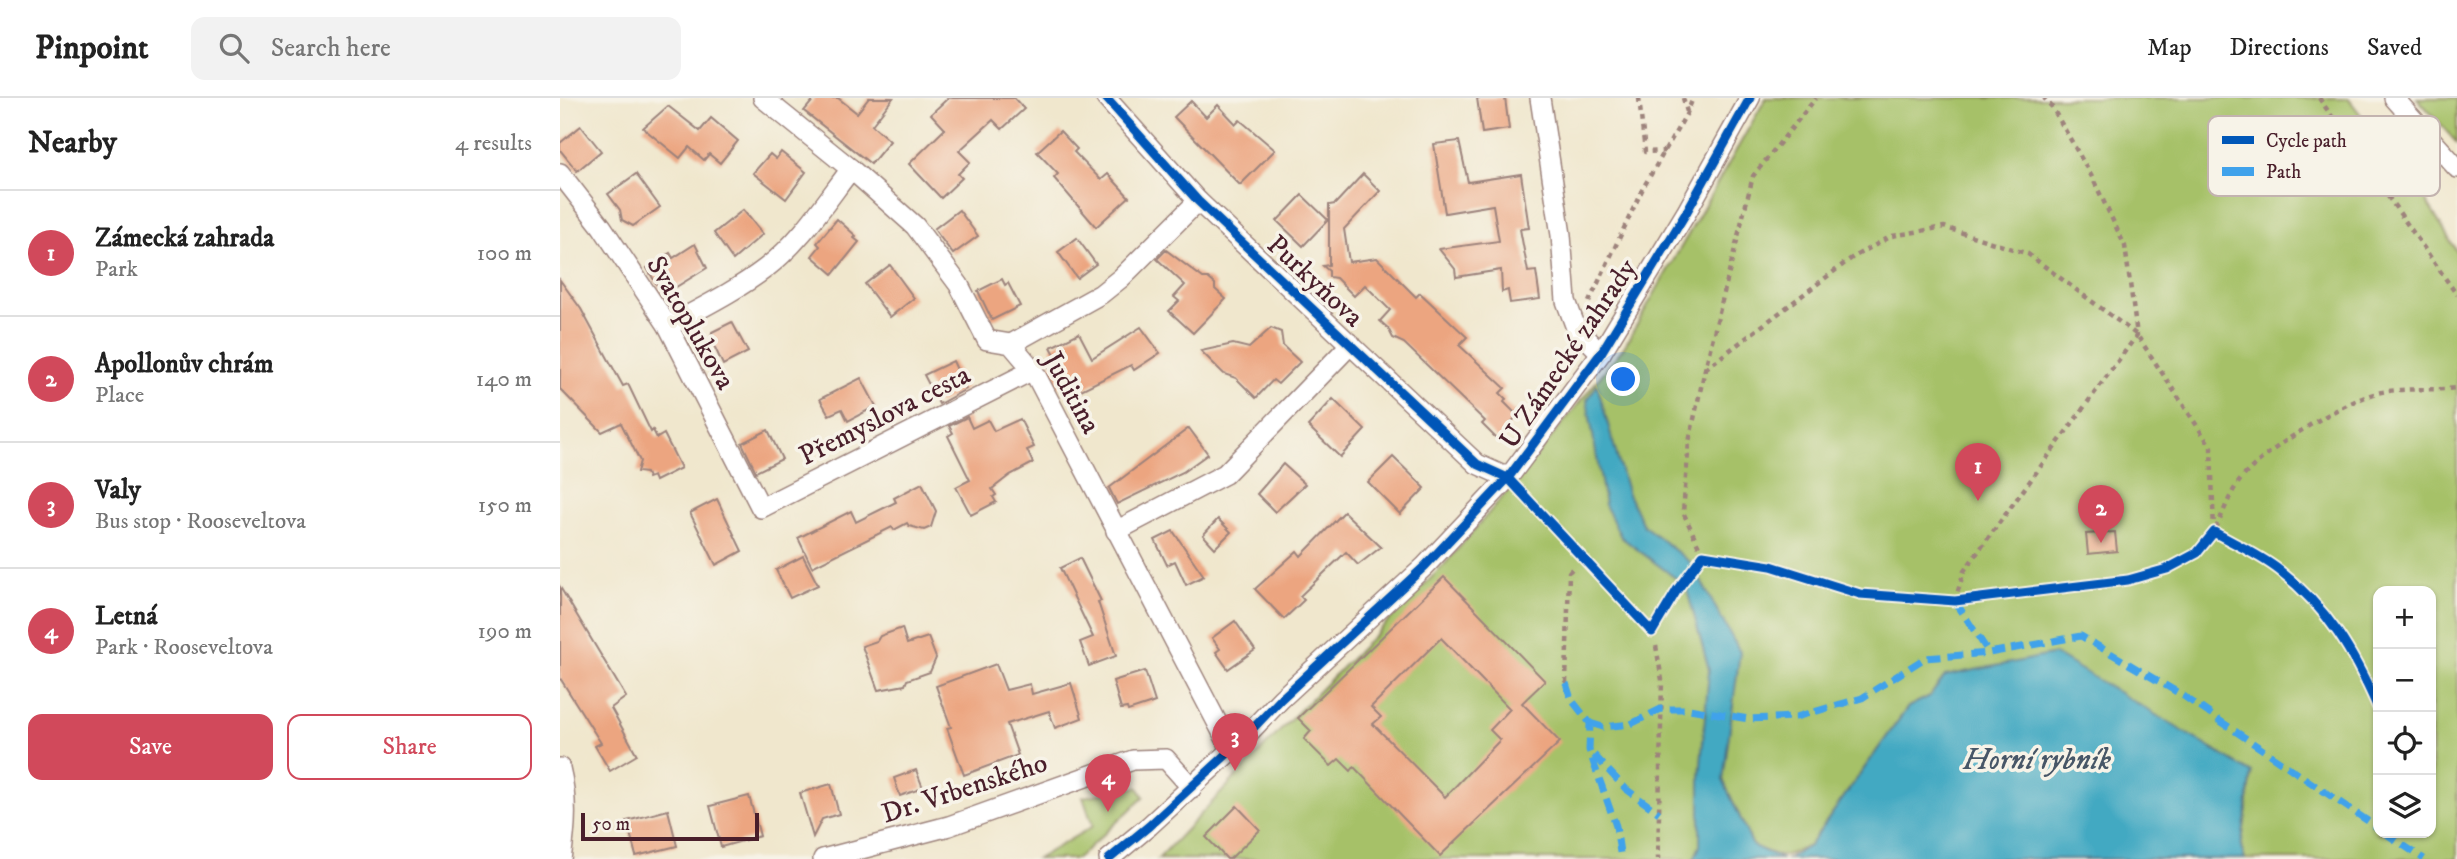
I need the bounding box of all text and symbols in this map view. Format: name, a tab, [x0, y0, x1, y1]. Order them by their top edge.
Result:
search box	[191, 17, 681, 80]
text: Pinpoint	[35, 28, 149, 69]
icon: search	[215, 29, 253, 67]
text: Search here	[271, 32, 391, 65]
text: Map	[2147, 33, 2192, 63]
text: Directions	[2230, 33, 2329, 63]
text: Saved	[2367, 33, 2422, 63]
legend	[2208, 116, 2440, 196]
text: Nearby	[28, 125, 117, 162]
text: 4 results	[455, 129, 532, 158]
text: Cycle path	[2266, 130, 2347, 153]
text: Path	[2266, 161, 2301, 184]
text: Zámecká zahrada	[95, 222, 274, 255]
street label: Purkyňova	[1259, 228, 1371, 335]
text: 1	[47, 239, 55, 268]
text: 100 m	[477, 239, 532, 268]
street label: Svatoplukova	[638, 250, 743, 396]
street label: U Zámecké zahrady	[1492, 252, 1645, 455]
text: Park	[95, 255, 138, 284]
street label: Juditina	[1034, 343, 1108, 440]
text: Apollonův chrám	[95, 348, 273, 381]
street label: Přemyslova cesta	[793, 357, 976, 474]
your location	[1606, 362, 1640, 396]
text: 2	[45, 365, 57, 394]
text: 140 m	[476, 365, 532, 394]
text: Place	[95, 381, 144, 410]
pin: 1	[1955, 443, 2001, 501]
text: Valy	[95, 474, 141, 507]
pin: 2	[2078, 485, 2124, 543]
text: 3	[47, 491, 55, 520]
text: 150 m	[478, 491, 532, 520]
text: Bus stop · Rooseveltova	[95, 507, 306, 536]
map controls	[2373, 586, 2436, 838]
button: +	[2373, 586, 2436, 649]
text: Letná	[95, 600, 157, 633]
text: 4	[44, 617, 58, 646]
text: 190 m	[478, 617, 532, 646]
text: Park · Rooseveltova	[95, 633, 273, 662]
button: −	[2373, 649, 2436, 712]
button: locate	[2373, 712, 2436, 775]
pin: 3	[1212, 713, 1258, 771]
button: Save	[28, 714, 273, 780]
button: Share	[287, 714, 532, 780]
water label: Horní rybník	[1962, 742, 2112, 779]
street label: Dr. Vrbenského	[877, 745, 1052, 832]
pin: 4	[1085, 754, 1131, 812]
button: layers	[2373, 775, 2436, 838]
scale bar	[581, 810, 760, 842]
text: 50 m	[592, 813, 630, 836]

